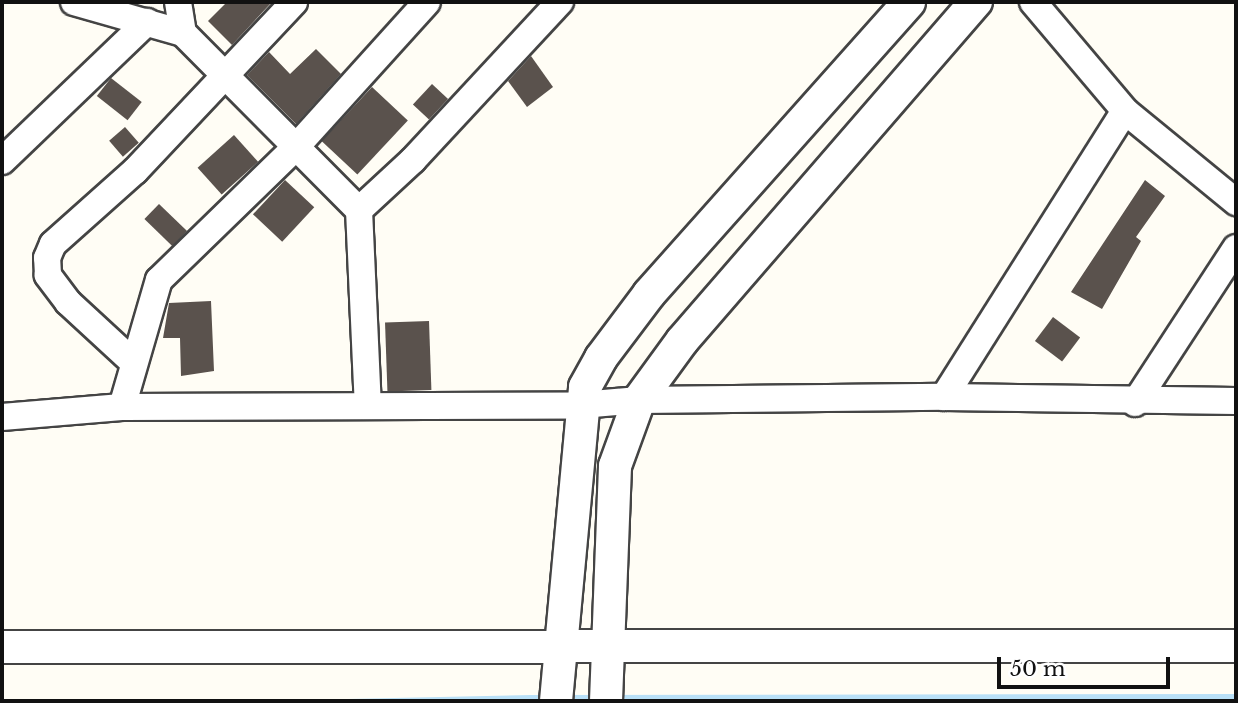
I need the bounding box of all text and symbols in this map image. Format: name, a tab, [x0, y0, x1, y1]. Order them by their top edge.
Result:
scale bar	[1000, 644, 1173, 688]
text: 50 m	[1010, 656, 1065, 682]

